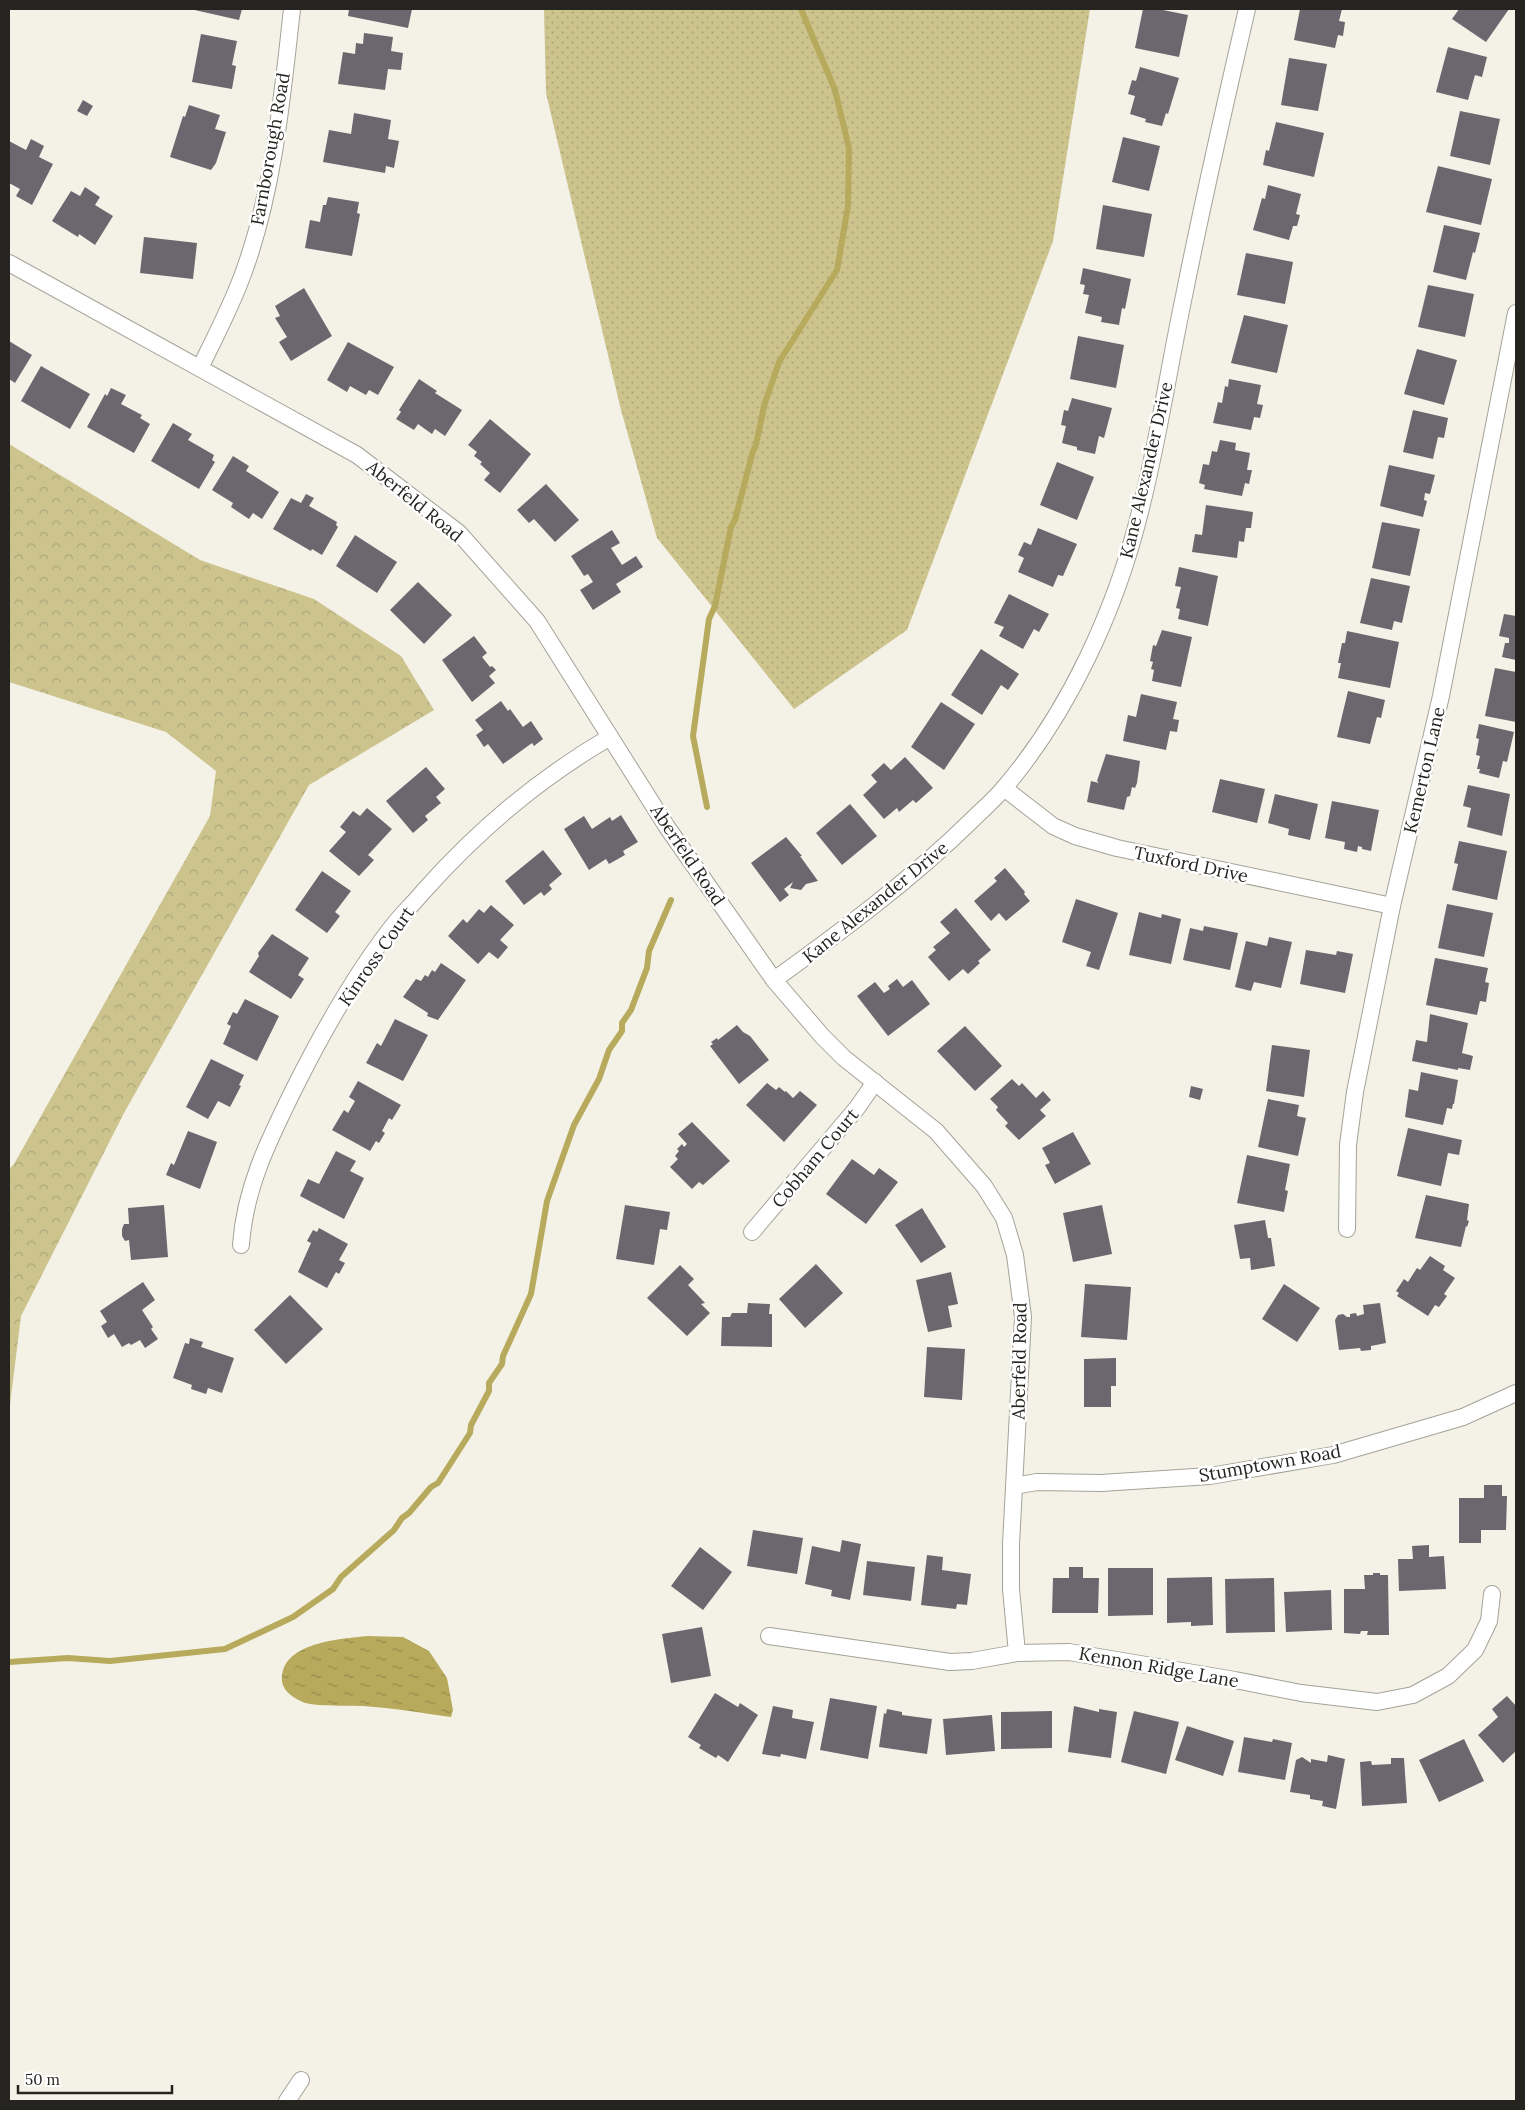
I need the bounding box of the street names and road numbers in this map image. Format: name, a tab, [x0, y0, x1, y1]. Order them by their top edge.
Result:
street label: Farnborough Road	[245, 71, 295, 227]
street label: Kane Alexander Drive	[1114, 379, 1178, 561]
street label: Aberfeld Road	[361, 455, 468, 547]
street label: Kemerton Lane	[1398, 704, 1450, 836]
street label: Aberfeld Road	[645, 799, 730, 910]
street label: Kane Alexander Drive	[798, 836, 953, 968]
street label: Tuxford Drive	[1132, 841, 1250, 887]
street label: Kinross Court	[333, 902, 419, 1010]
street label: Cobham Court	[767, 1103, 863, 1213]
street label: Aberfeld Road	[1006, 1302, 1032, 1421]
street label: Stumptown Road	[1197, 1439, 1343, 1487]
street label: Kennon Ridge Lane	[1077, 1642, 1241, 1692]

